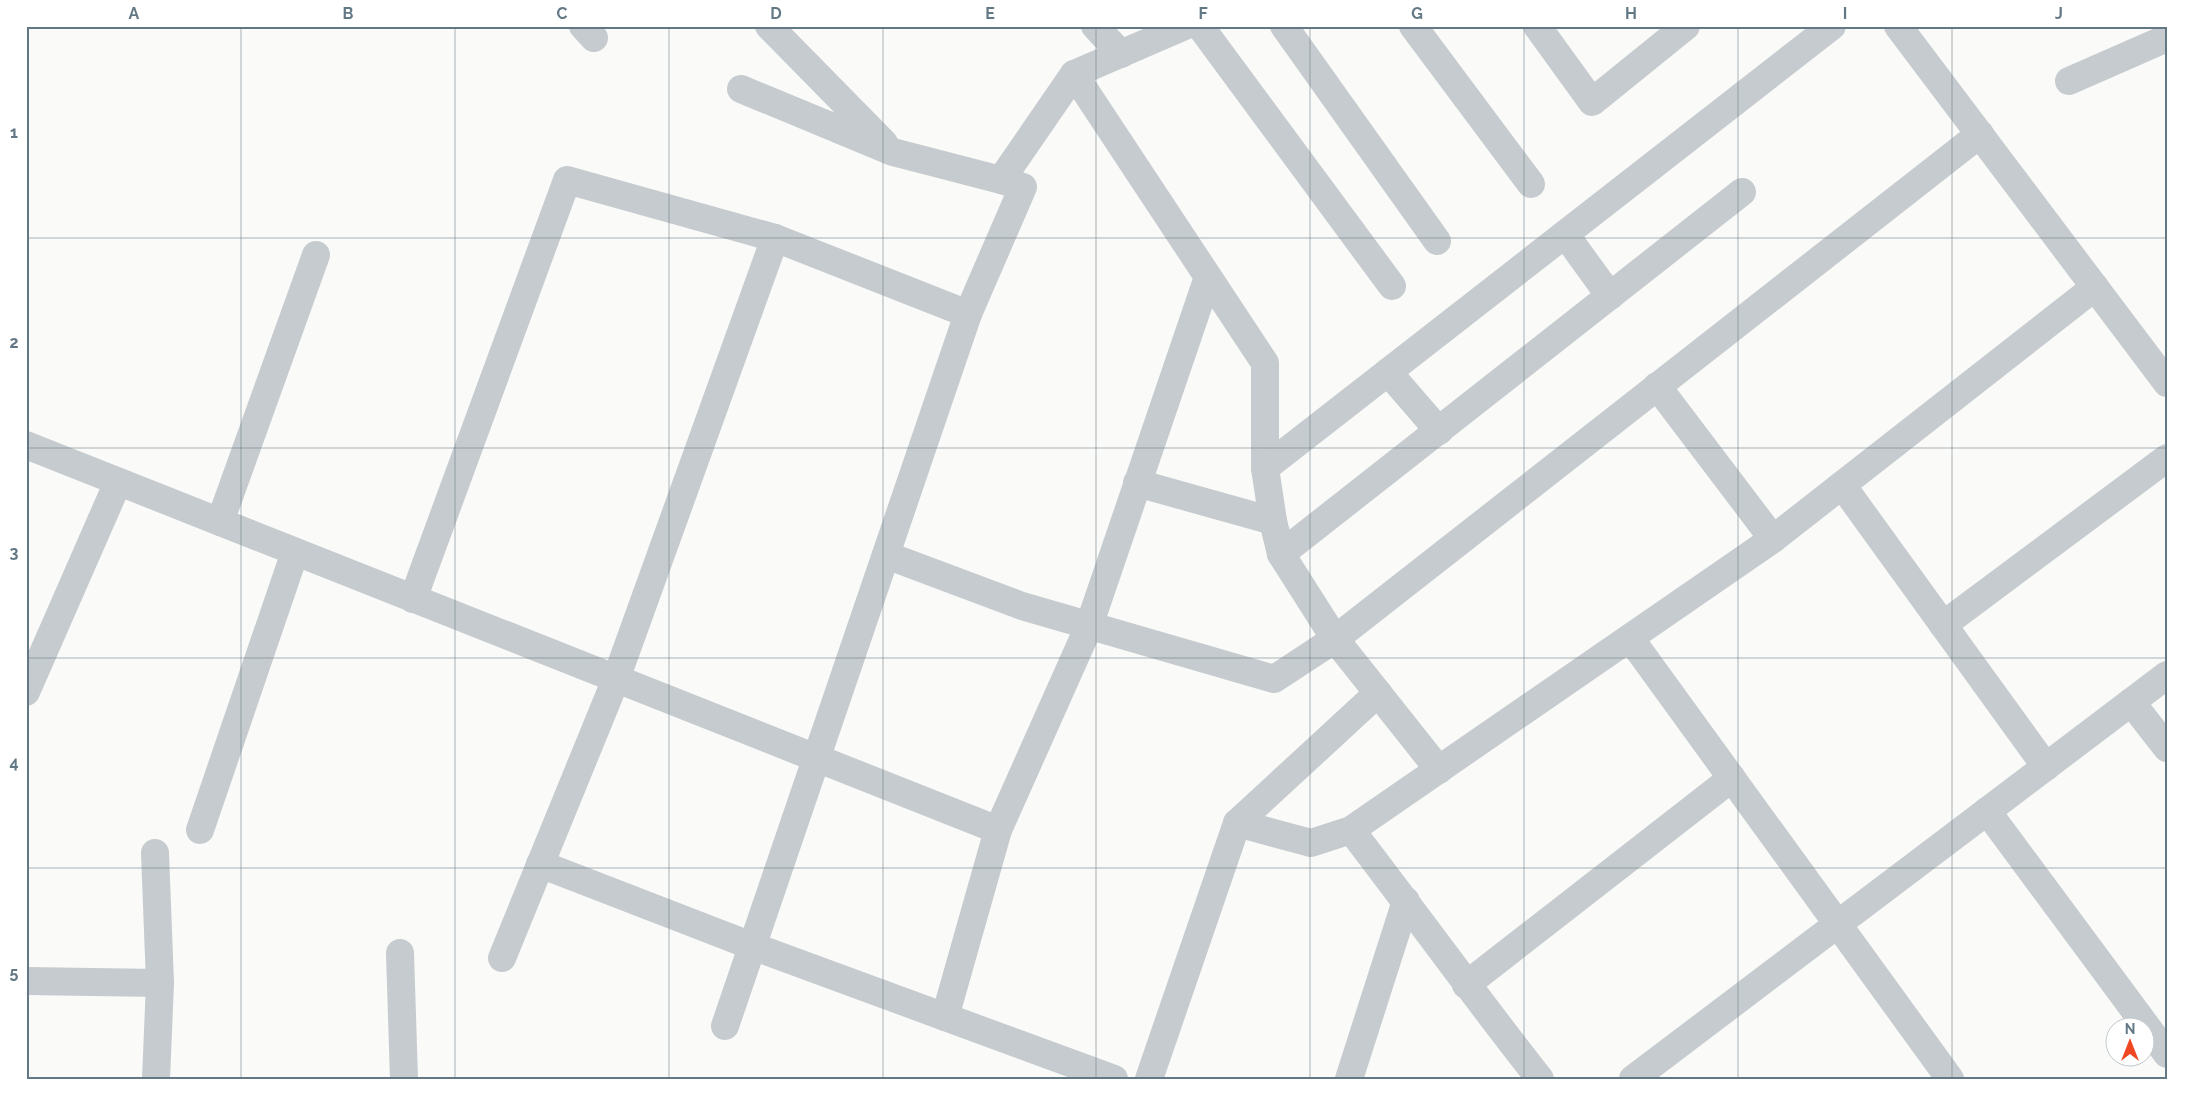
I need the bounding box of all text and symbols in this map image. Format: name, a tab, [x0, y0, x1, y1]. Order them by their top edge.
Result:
text: A	[129, 4, 140, 23]
text: B	[343, 4, 354, 23]
text: C	[557, 4, 568, 23]
text: D	[770, 4, 782, 23]
text: E	[985, 4, 995, 23]
text: F	[1198, 4, 1208, 23]
text: G	[1411, 4, 1423, 23]
text: H	[1625, 4, 1637, 23]
text: I	[1843, 4, 1847, 23]
text: J	[2055, 4, 2063, 23]
text: 1	[10, 123, 18, 142]
text: 2	[9, 333, 19, 352]
text: 3	[10, 543, 19, 562]
text: 4	[9, 753, 19, 772]
text: 5	[10, 963, 19, 982]
north arrow	[2106, 1018, 2156, 1068]
text: N	[2125, 1021, 2135, 1037]

